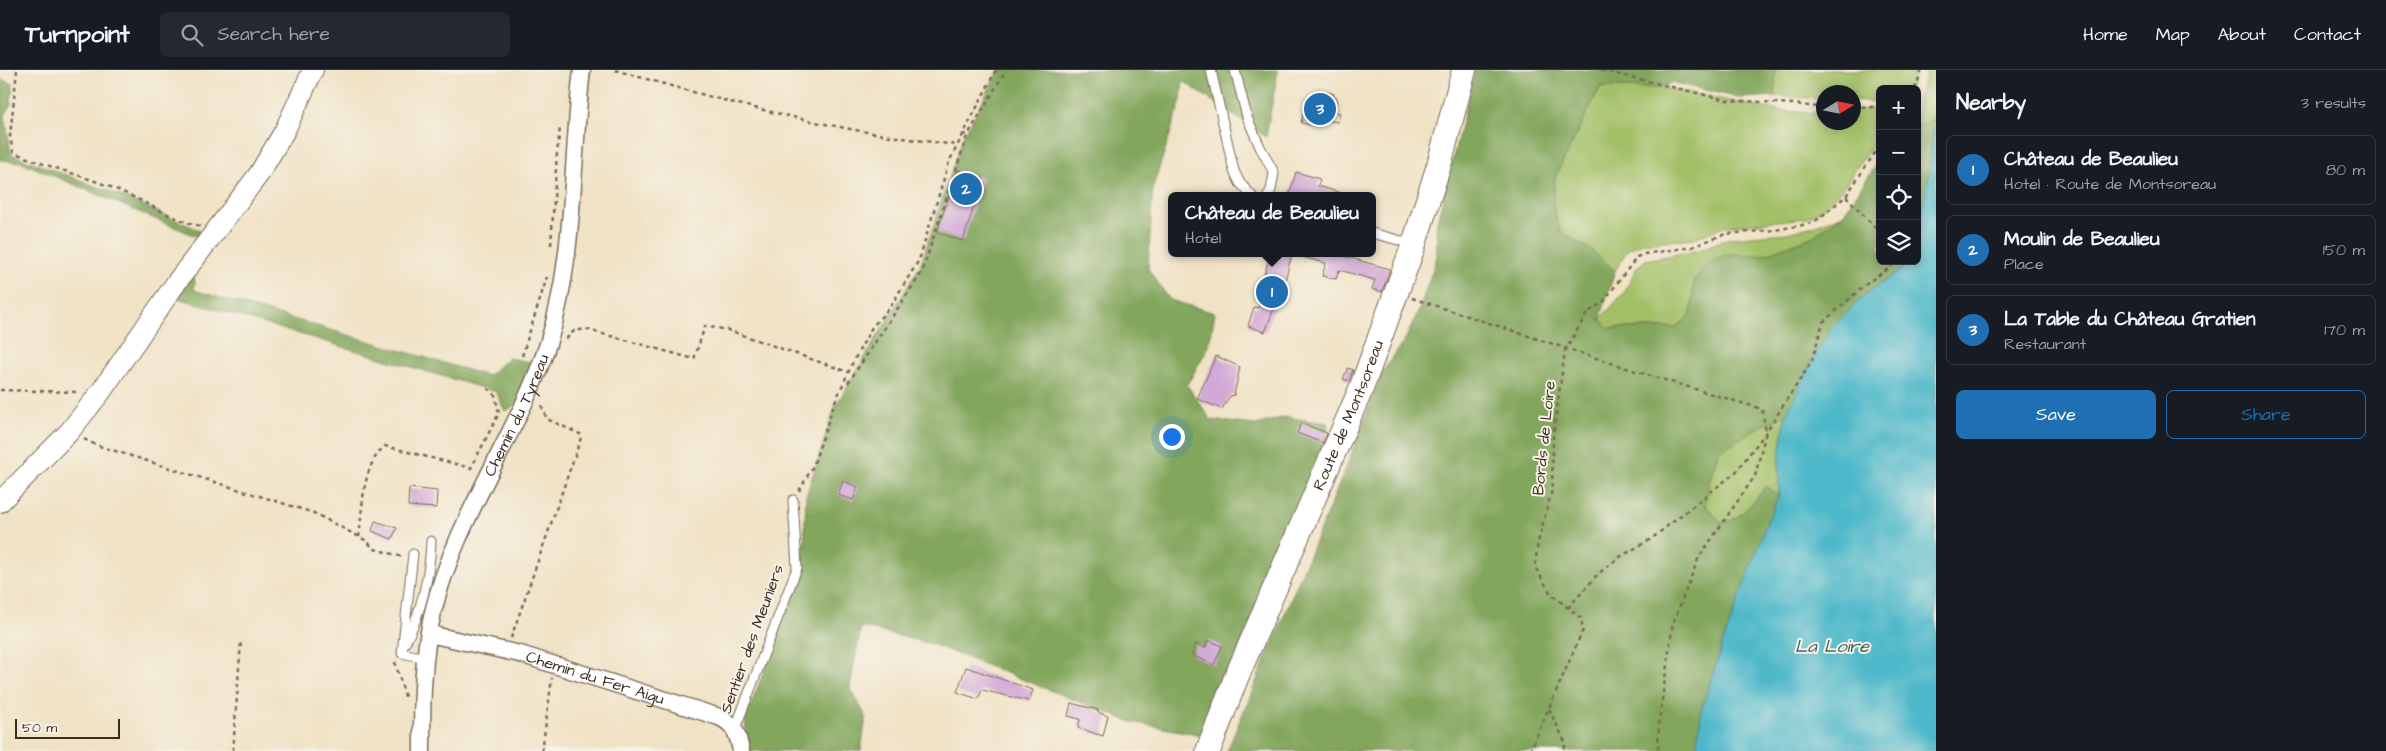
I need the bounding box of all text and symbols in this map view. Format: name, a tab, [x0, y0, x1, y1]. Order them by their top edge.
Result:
search box	[160, 12, 510, 57]
text: Turnpoint	[25, 18, 130, 52]
icon: search	[178, 21, 206, 49]
text: Search here	[218, 21, 330, 48]
text: Home	[2083, 22, 2128, 47]
text: Map	[2156, 22, 2190, 47]
text: About	[2218, 22, 2266, 47]
text: Contact	[2294, 22, 2361, 47]
north arrow	[1816, 85, 1861, 130]
map controls	[1876, 85, 1921, 265]
button: +	[1876, 85, 1921, 130]
text: Nearby	[1956, 88, 2026, 117]
pin: 3	[1304, 90, 1336, 128]
text: 3 results	[2301, 92, 2366, 114]
button: −	[1876, 130, 1921, 175]
text: Château de Beaulieu	[2004, 146, 2178, 173]
text: 1	[1972, 159, 1974, 181]
text: 80 m	[2326, 159, 2365, 181]
pin: 2	[950, 170, 982, 208]
text: Hotel · Route de Montsoreau	[2004, 173, 2216, 195]
button: locate	[1876, 175, 1921, 220]
popup	[1168, 192, 1376, 257]
text: Château de Beaulieu	[1185, 200, 1359, 227]
button: layers	[1876, 220, 1921, 265]
text: Moulin de Beaulieu	[2004, 226, 2160, 253]
text: Hotel	[1185, 227, 1221, 249]
text: 2	[1968, 239, 1978, 261]
text: 150 m	[2323, 239, 2365, 261]
text: Place	[2004, 253, 2044, 275]
pin: 1	[1256, 273, 1288, 311]
text: La Table du Château Gratien	[2004, 306, 2256, 333]
text: 3	[1969, 319, 1977, 341]
text: 170 m	[2324, 319, 2365, 341]
text: Restaurant	[2004, 333, 2086, 355]
street label: Route de Montsoreau	[1307, 337, 1389, 494]
street label: Chemin du Tyreau	[479, 351, 555, 480]
street label: Bords de Loire	[1527, 379, 1561, 496]
button: Save	[1956, 390, 2156, 439]
button: Share	[2166, 390, 2366, 439]
your location	[1159, 424, 1185, 450]
street label: Sentier des Meuniers	[715, 561, 789, 717]
water label: La Loire	[1795, 634, 1870, 659]
street label: Chemin du Fer Aigu	[523, 646, 667, 710]
scale bar	[15, 716, 120, 739]
text: 50 m	[22, 718, 57, 738]

